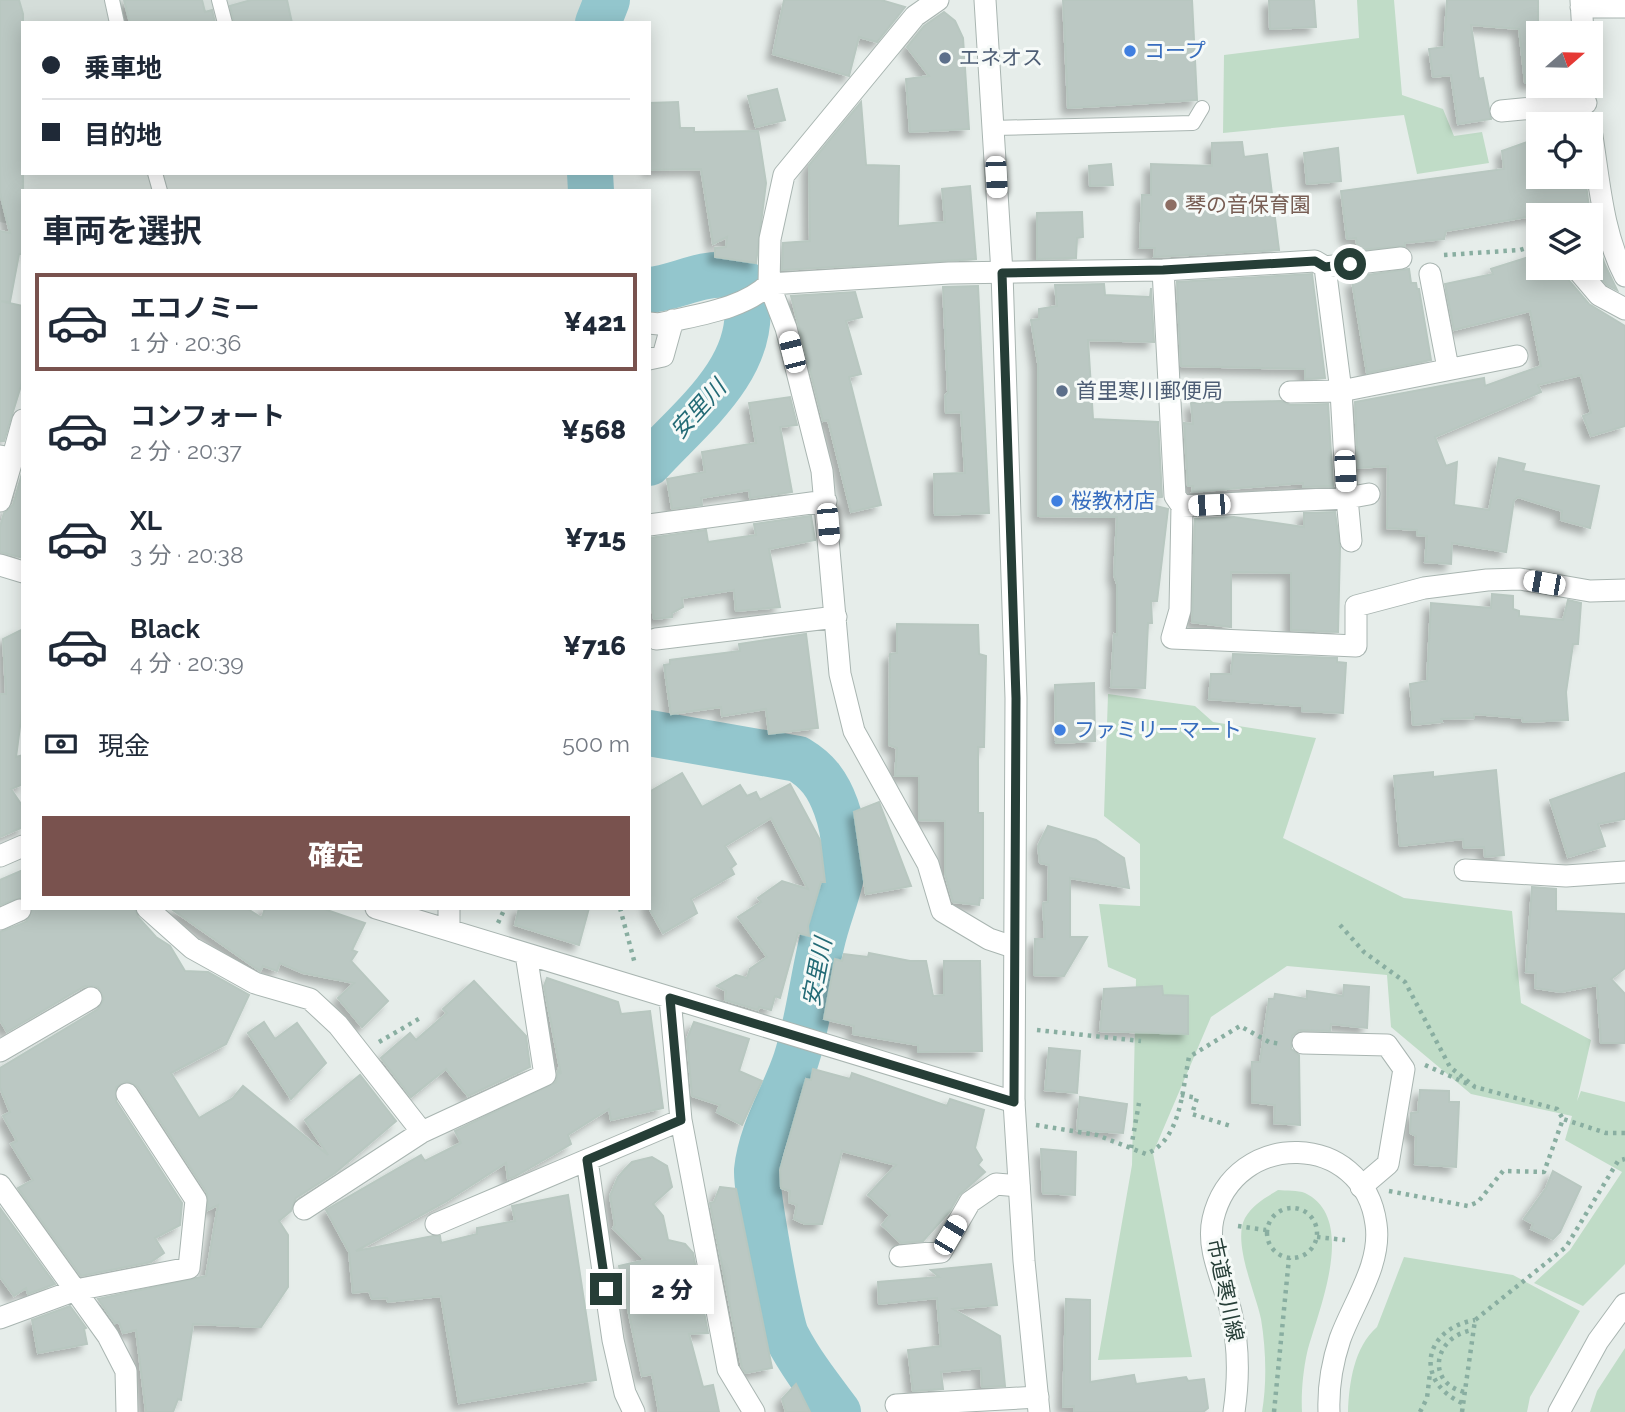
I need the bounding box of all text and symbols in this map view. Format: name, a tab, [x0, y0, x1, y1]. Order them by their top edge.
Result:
north arrow	[1526, 21, 1603, 98]
map controls	[1526, 21, 1603, 280]
place label: コープ	[1144, 38, 1206, 63]
marker: コープ	[1122, 43, 1138, 59]
place label: エネオス	[959, 45, 1043, 70]
marker: エネオス	[937, 50, 953, 66]
text: 乗車地	[84, 53, 162, 83]
button: locate	[1526, 112, 1603, 189]
text: 目的地	[84, 120, 162, 150]
car	[985, 155, 1008, 199]
place label: 琴の音保育園	[1185, 192, 1311, 217]
marker: 琴の音保育園	[1163, 197, 1179, 213]
button: layers	[1526, 203, 1603, 280]
text: 車両を選択	[42, 212, 202, 249]
route start	[1334, 248, 1366, 280]
icon: car	[46, 291, 109, 354]
text: エコノミー	[130, 293, 260, 323]
text: ¥421	[564, 307, 626, 337]
text: 1 分 · 20:36	[130, 329, 241, 356]
car	[777, 329, 808, 375]
water label: 安里川	[665, 372, 733, 443]
place label: 首里寒川郵便局	[1076, 378, 1223, 403]
marker: 首里寒川郵便局	[1054, 383, 1070, 399]
icon: car	[46, 399, 109, 462]
text: コンフォート	[130, 401, 285, 431]
text: ¥568	[561, 415, 626, 445]
text: 2 分 · 20:37	[130, 437, 242, 464]
car	[1334, 449, 1357, 493]
place label: 桜教材店	[1071, 488, 1155, 513]
marker: 桜教材店	[1049, 493, 1065, 509]
car	[1188, 493, 1231, 517]
car	[816, 502, 841, 546]
text: XL	[130, 506, 162, 536]
icon: car	[46, 507, 109, 570]
text: ¥715	[564, 523, 626, 553]
text: 3 分 · 20:38	[130, 541, 244, 568]
car	[1522, 569, 1567, 597]
text: Black	[130, 614, 200, 644]
icon: car	[46, 615, 109, 678]
text: ¥716	[563, 631, 626, 661]
text: 4 分 · 20:39	[130, 649, 244, 676]
place label: ファミリーマート	[1074, 717, 1242, 742]
marker: ファミリーマート	[1052, 722, 1068, 738]
icon: cash	[42, 725, 80, 763]
text: 500 m	[562, 730, 630, 757]
text: 現金	[98, 731, 150, 761]
button: 確定	[42, 816, 630, 896]
water label: 安里川	[797, 933, 837, 1008]
car	[931, 1212, 970, 1258]
street label: 市道寒川線	[1202, 1236, 1249, 1344]
callout: 2 分	[630, 1264, 714, 1314]
route end	[590, 1273, 622, 1305]
text: 2 分	[651, 1276, 693, 1303]

